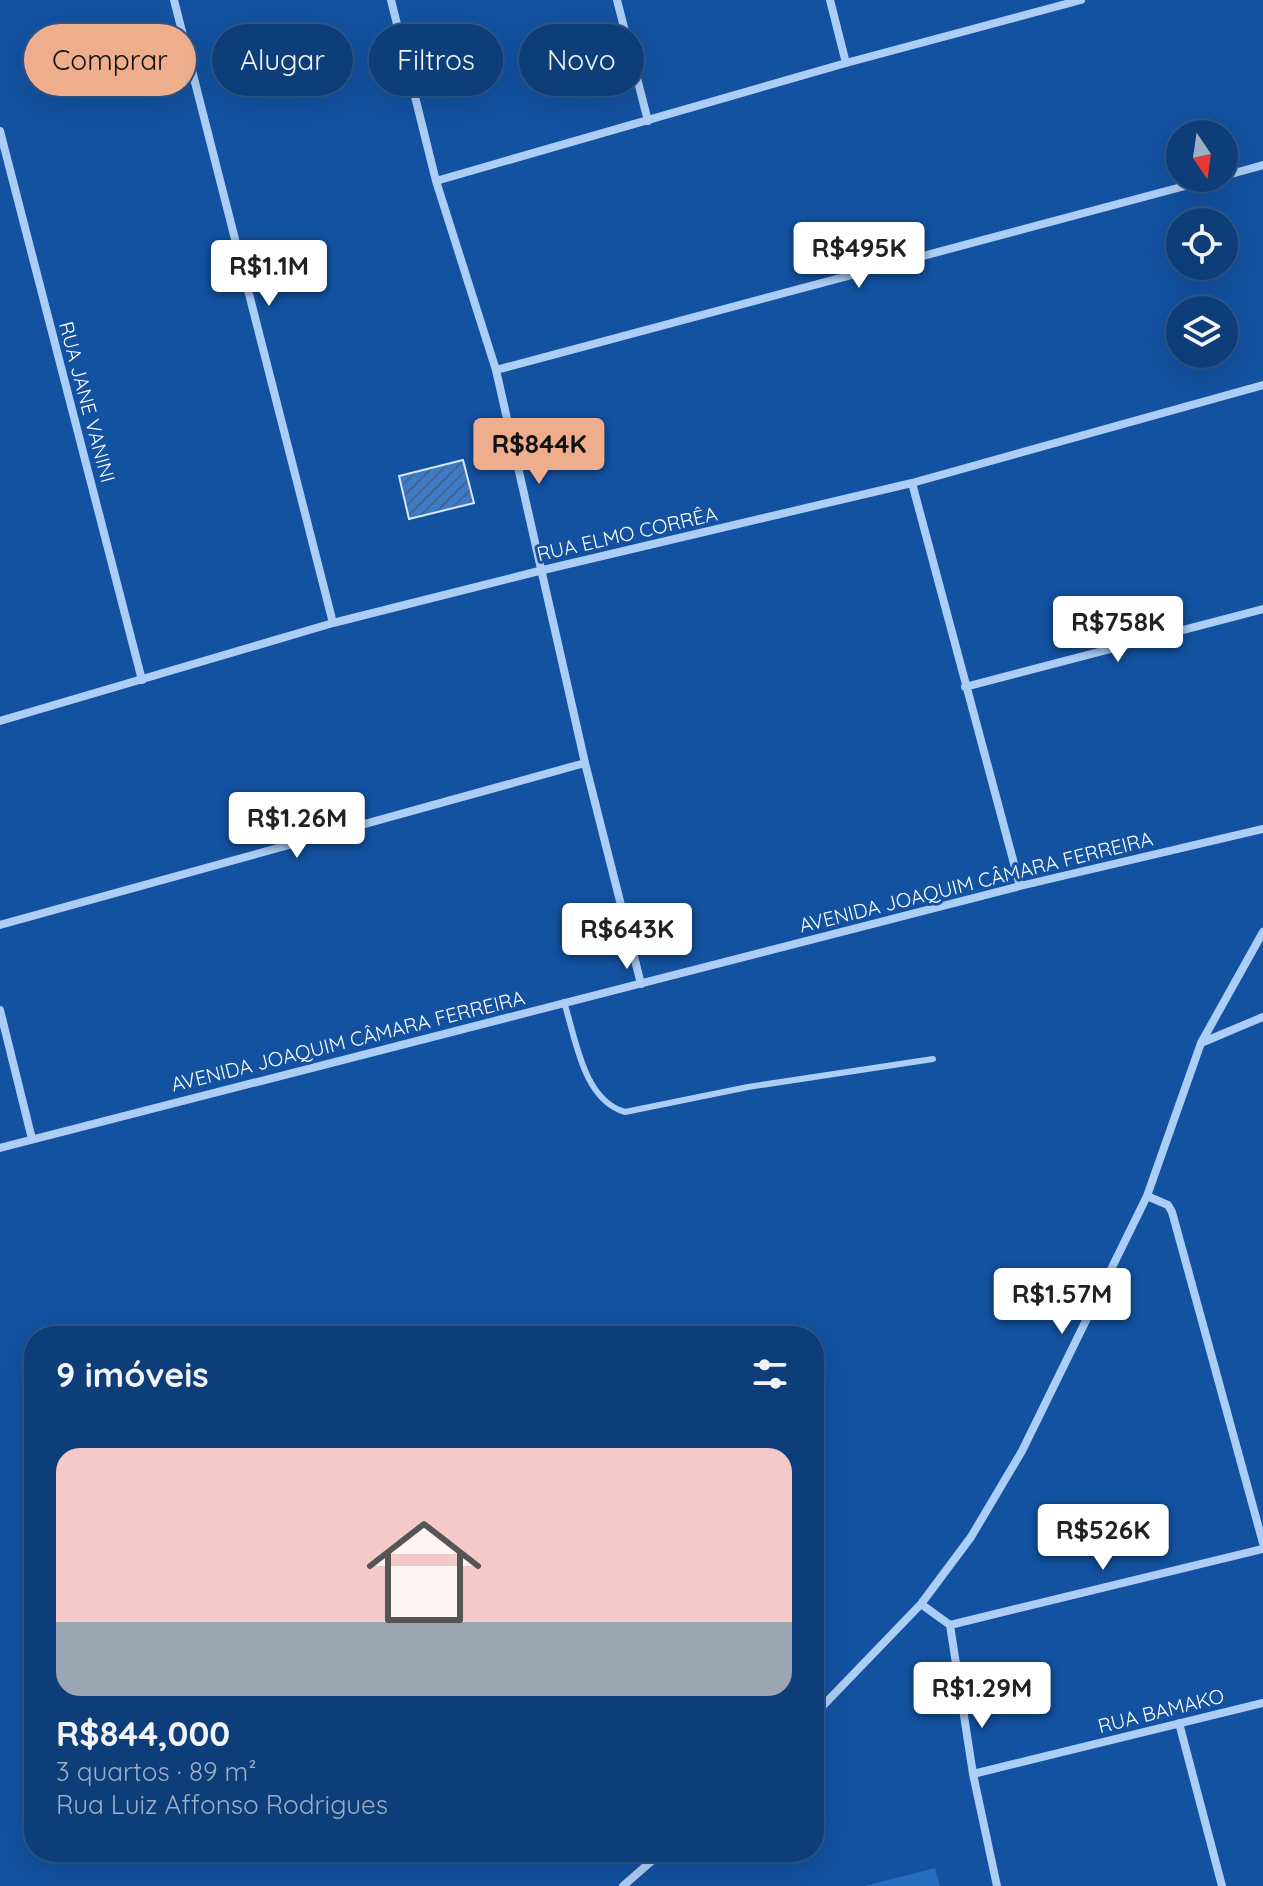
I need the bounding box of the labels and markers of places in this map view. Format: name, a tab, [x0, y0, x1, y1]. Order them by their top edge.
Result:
pin: R$495K	[794, 222, 924, 290]
pin: R$1.1M	[204, 240, 334, 308]
pin: R$844K	[474, 418, 604, 486]
pin: R$758K	[1053, 596, 1183, 664]
pin: R$1.26M	[223, 792, 371, 860]
pin: R$643K	[562, 903, 692, 971]
pin: R$1.57M	[988, 1268, 1136, 1336]
pin: R$526K	[1038, 1504, 1168, 1572]
pin: R$1.29M	[908, 1662, 1056, 1730]

